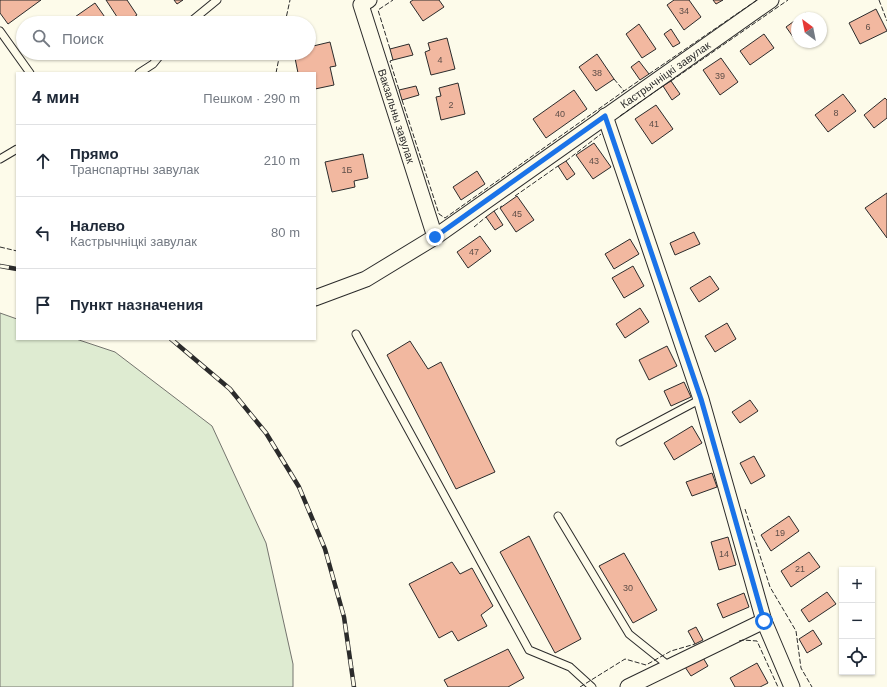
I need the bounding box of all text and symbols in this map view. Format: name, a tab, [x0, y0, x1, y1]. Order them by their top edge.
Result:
house number: 34	[679, 6, 689, 16]
north arrow	[791, 12, 827, 48]
search box	[16, 16, 316, 60]
house number: 6	[865, 22, 871, 32]
icon: search	[30, 27, 52, 49]
text: Поиск	[62, 30, 104, 47]
street label: Кастрычніцкі завулак	[618, 39, 713, 110]
house number: 4	[437, 55, 443, 65]
street label: Вакзальны завулак	[376, 67, 417, 165]
house number: 38	[592, 68, 602, 78]
house number: 39	[715, 71, 725, 81]
text: 4 мин	[32, 88, 79, 107]
text: Пешком · 290 m	[203, 91, 300, 106]
house number: 2	[448, 100, 454, 110]
house number: 8	[833, 108, 839, 118]
house number: 40	[555, 109, 565, 119]
house number: 41	[649, 119, 659, 129]
text: Прямо	[70, 145, 119, 162]
icon: ahead	[32, 150, 54, 172]
text: 210 m	[264, 153, 300, 168]
house number: 43	[589, 156, 599, 166]
text: Транспартны завулак	[70, 162, 199, 177]
house number: 1Б	[342, 165, 353, 175]
house number: 45	[512, 209, 522, 219]
text: Налево	[70, 217, 125, 234]
icon: left	[32, 222, 54, 244]
text: 80 m	[271, 225, 300, 240]
route end	[426, 228, 444, 246]
text: Кастрычніцкі завулак	[70, 234, 197, 249]
house number: 47	[469, 247, 479, 257]
icon: arrive	[32, 294, 54, 316]
text: Пункт назначения	[70, 296, 203, 313]
house number: 19	[775, 528, 785, 538]
house number: 14	[719, 549, 729, 559]
house number: 21	[795, 564, 805, 574]
map controls	[839, 567, 875, 675]
button: +	[839, 567, 875, 603]
house number: 30	[623, 583, 633, 593]
button: −	[839, 603, 875, 639]
route start	[755, 612, 773, 630]
button: locate	[839, 639, 875, 675]

